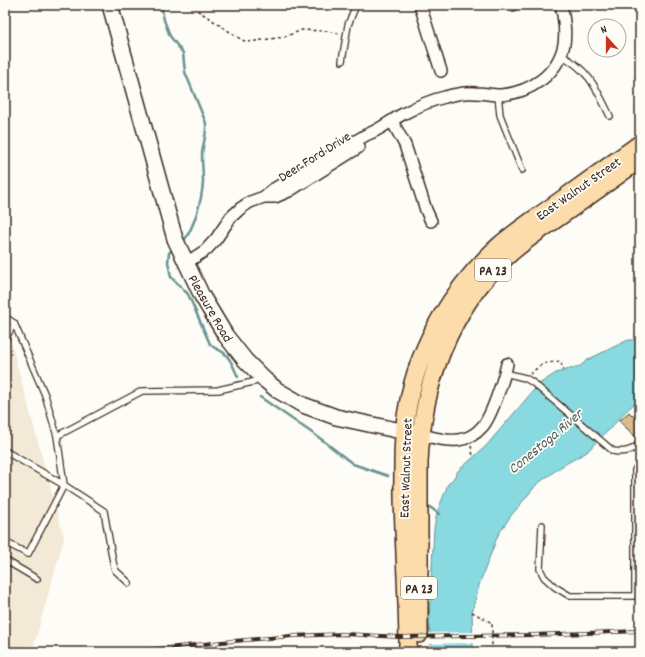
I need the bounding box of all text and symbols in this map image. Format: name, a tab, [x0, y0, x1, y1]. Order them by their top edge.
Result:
north arrow	[587, 18, 627, 58]
text: N	[599, 22, 610, 39]
street label: Deer Ford Drive	[275, 127, 355, 188]
street label: East Walnut Street	[532, 153, 626, 227]
road number: PA 23	[475, 259, 511, 281]
street label: Pleasure Road	[182, 271, 237, 347]
water label: Conestoga River	[504, 404, 590, 480]
street label: East Walnut Street	[395, 418, 419, 518]
road number: PA 23	[401, 577, 437, 599]

